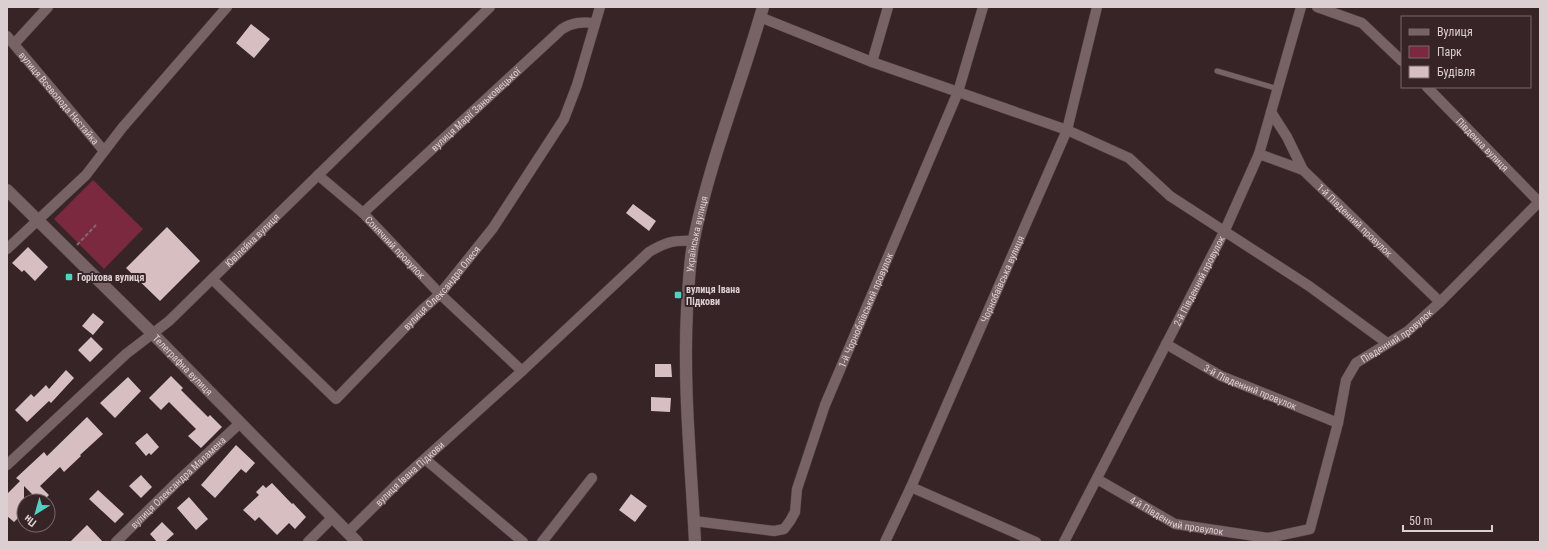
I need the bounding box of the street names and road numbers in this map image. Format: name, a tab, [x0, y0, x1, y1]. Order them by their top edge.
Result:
street label: вулиця Всеволода Нестайка	[17, 49, 102, 147]
street label: вулиця Марії Заньковецької	[429, 65, 523, 153]
street label: Південна вулиця	[1454, 115, 1511, 173]
street label: 1-й Південний провулок	[1315, 181, 1395, 259]
street label: Українська вулиця	[684, 194, 709, 273]
street label: Ювілейна вулиця	[223, 211, 281, 269]
street label: Сонячний провулок	[363, 214, 428, 281]
street label: Чорнобаївська вулиця	[978, 234, 1026, 324]
street label: 2-й Південний провулок	[1171, 234, 1227, 328]
street label: вулиця Олександра Олеся	[401, 243, 482, 332]
street label: 1-й Чорнобаївський провулок	[836, 251, 895, 369]
street label: Південний провулок	[1358, 306, 1434, 364]
street label: Телеграфна вулиця	[151, 332, 215, 397]
street label: 3-й Південний провулок	[1202, 362, 1299, 412]
street label: вулиця Олександра Маламена	[128, 434, 228, 530]
street label: вулиця Івана Підкови	[373, 439, 446, 508]
street label: 4-й Південний провулок	[1128, 494, 1224, 537]

